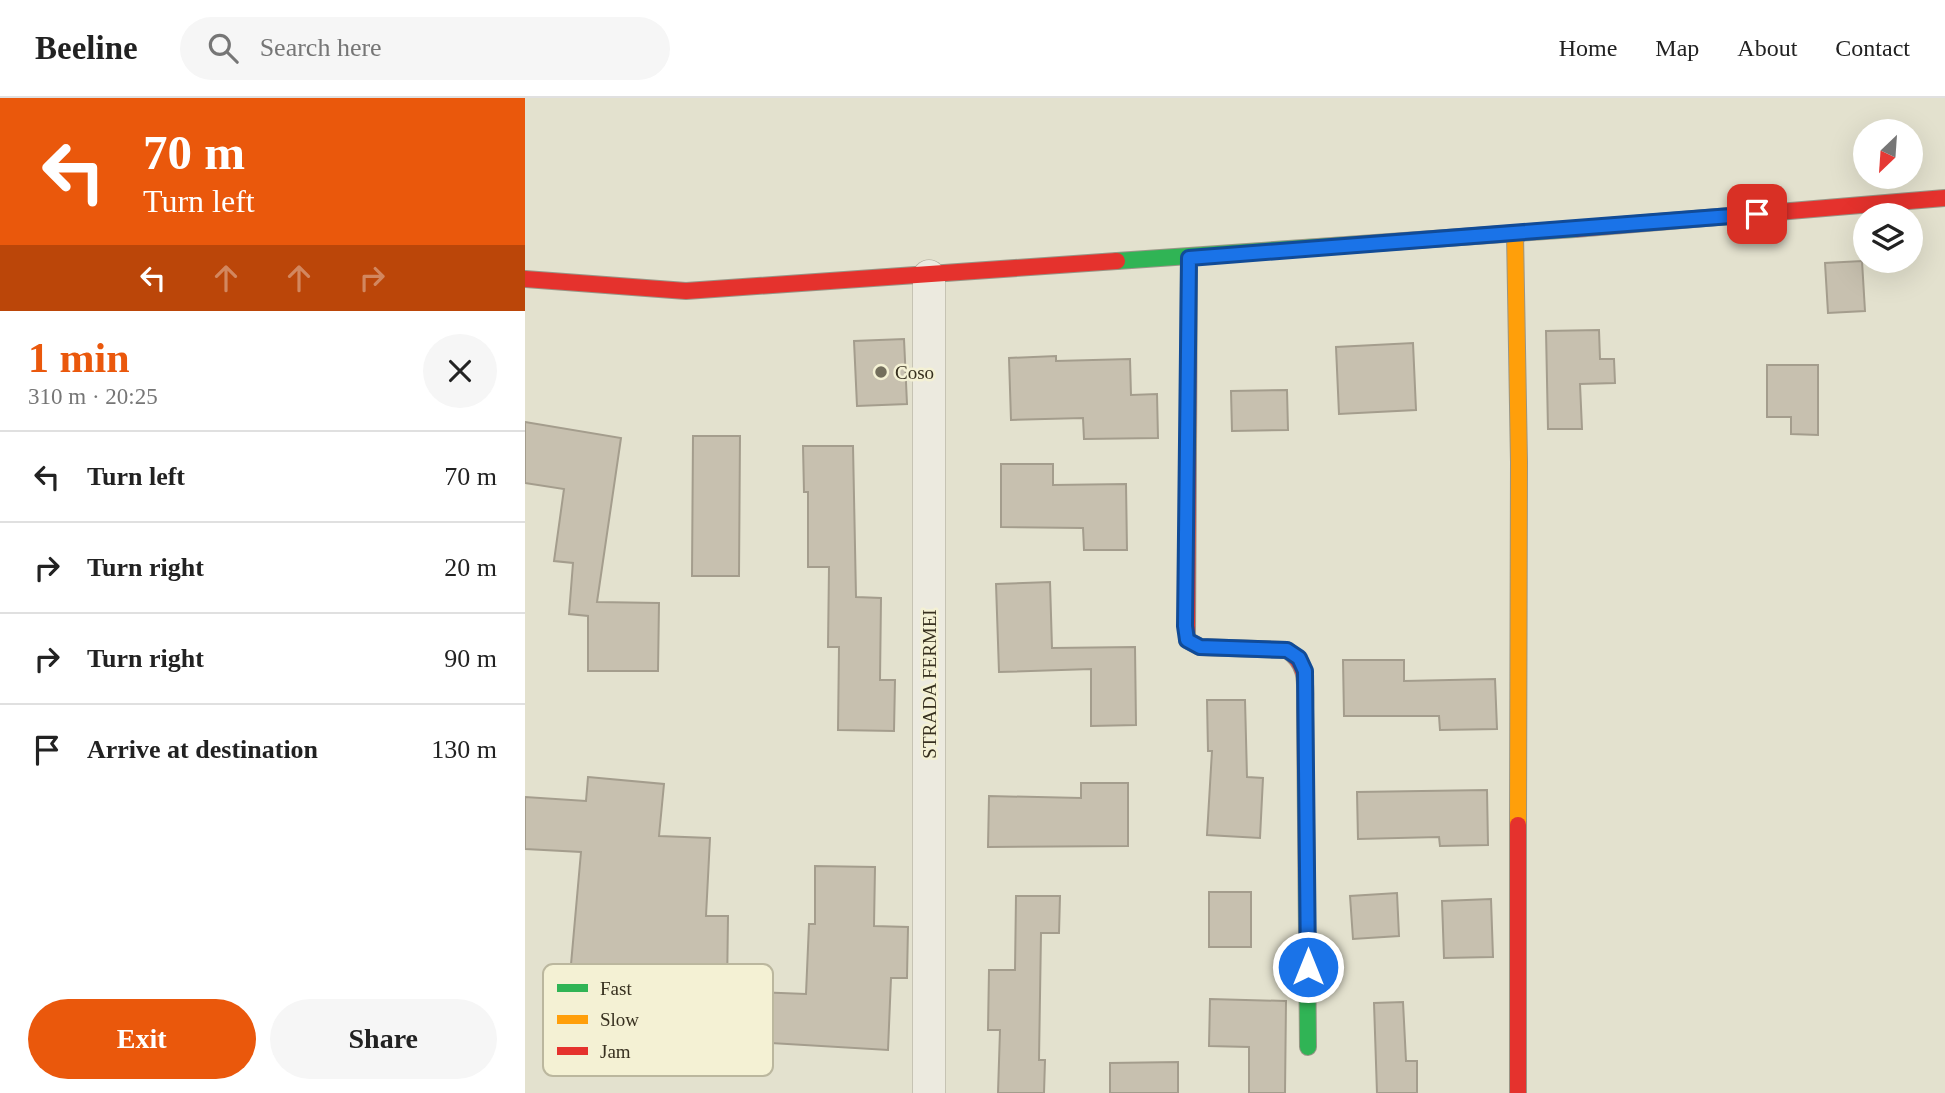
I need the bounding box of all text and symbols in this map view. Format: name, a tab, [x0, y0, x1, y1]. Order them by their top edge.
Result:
search box	[180, 17, 670, 80]
icon: search	[204, 29, 242, 67]
text: Beeline	[35, 30, 138, 66]
text: Search here	[260, 33, 382, 62]
text: Home	[1559, 35, 1617, 61]
text: Map	[1655, 35, 1699, 61]
text: About	[1737, 35, 1797, 61]
text: Contact	[1835, 35, 1910, 61]
north arrow	[1853, 119, 1923, 189]
map controls	[1853, 119, 1923, 273]
text: 70 m	[143, 125, 245, 180]
icon: left	[28, 126, 119, 217]
text: Turn left	[143, 183, 255, 219]
pin	[1727, 184, 1787, 244]
icon: arrive	[1738, 195, 1776, 233]
button: layers	[1853, 203, 1923, 273]
icon: left	[134, 259, 172, 297]
icon: ahead	[207, 259, 245, 297]
icon: ahead	[280, 259, 318, 297]
icon: right	[353, 259, 391, 297]
button: close	[423, 334, 497, 408]
text: 1 min	[28, 335, 130, 381]
place label: Coso	[895, 362, 934, 383]
marker: Coso	[873, 364, 889, 380]
text: 310 m · 20:25	[28, 384, 158, 409]
icon: left	[28, 458, 66, 496]
text: Turn left	[87, 462, 185, 491]
text: 70 m	[444, 462, 497, 491]
icon: right	[28, 549, 66, 587]
text: Turn right	[87, 553, 204, 582]
text: 20 m	[444, 553, 497, 582]
street label: STRADA FERMEI	[919, 609, 940, 759]
icon: right	[28, 640, 66, 678]
text: Turn right	[87, 644, 204, 673]
text: 90 m	[444, 644, 497, 673]
icon: arrive	[28, 731, 66, 769]
text: Arrive at destination	[87, 735, 318, 764]
text: 130 m	[431, 735, 497, 764]
position arrow	[1271, 930, 1345, 1004]
legend	[543, 964, 773, 1076]
text: Fast	[600, 978, 632, 999]
button: Exit	[28, 999, 256, 1079]
button: Share	[270, 999, 497, 1079]
text: Slow	[600, 1009, 639, 1030]
text: Jam	[600, 1041, 631, 1062]

